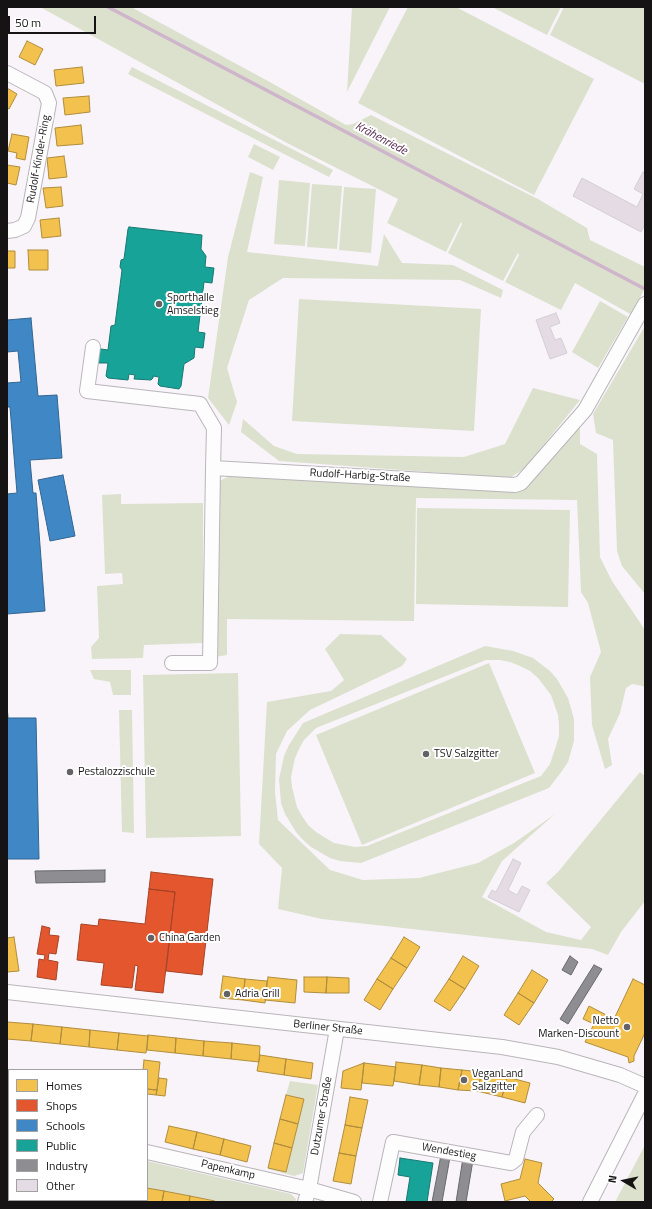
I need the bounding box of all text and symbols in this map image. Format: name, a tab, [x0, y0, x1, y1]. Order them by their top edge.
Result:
scale bar	[10, 8, 98, 34]
text: 50 m	[15, 13, 41, 32]
street label: Rudolf-Kinder-Ring	[25, 114, 53, 204]
water label: Krähenriede	[353, 119, 409, 159]
place label: Sporthalle Amselstieg	[167, 291, 219, 317]
marker: Sporthalle Amselstieg	[154, 299, 164, 309]
street label: Rudolf-Harbig-Straße	[309, 467, 411, 485]
place label: TSV Salzgitter	[434, 747, 499, 761]
marker: TSV Salzgitter	[421, 749, 431, 759]
place label: Pestalozzischule	[78, 765, 155, 779]
marker: Pestalozzischule	[65, 767, 75, 777]
place label: China Garden	[159, 931, 220, 945]
marker: China Garden	[146, 933, 156, 943]
place label: Adria Grill	[235, 987, 280, 1001]
marker: Adria Grill	[222, 989, 232, 999]
place label: Netto Marken-Discount	[538, 1014, 619, 1040]
street label: Berliner Straße	[293, 1018, 363, 1038]
marker: Netto Marken-Discount	[622, 1022, 632, 1032]
place label: VeganLand Salzgitter	[472, 1067, 523, 1093]
legend	[8, 1069, 148, 1201]
marker: VeganLand Salzgitter	[459, 1075, 469, 1085]
text: Homes	[46, 1076, 82, 1095]
street label: Dutzumer Straße	[309, 1076, 335, 1156]
text: Shops	[46, 1096, 77, 1115]
text: Schools	[46, 1116, 85, 1135]
text: Public	[46, 1136, 76, 1155]
street label: Wendestieg	[421, 1141, 477, 1163]
text: Industry	[46, 1156, 88, 1175]
street label: Papenkamp	[200, 1157, 256, 1183]
north arrow	[604, 1161, 644, 1201]
text: N	[604, 1174, 621, 1184]
text: Other	[46, 1176, 75, 1195]

